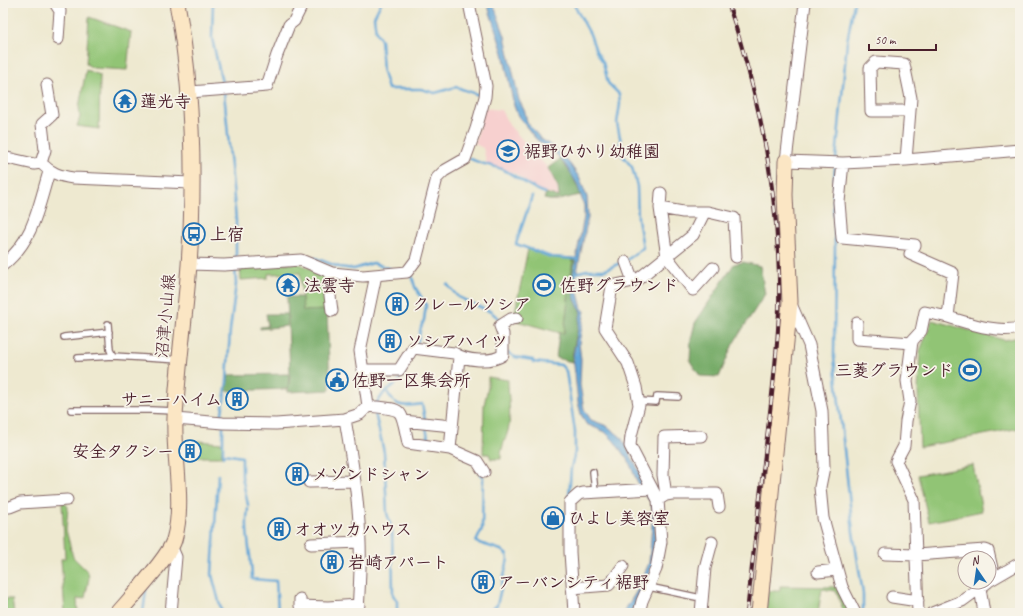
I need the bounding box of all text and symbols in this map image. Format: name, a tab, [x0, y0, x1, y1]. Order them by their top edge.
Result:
scale bar	[869, 26, 936, 52]
text: 50 m	[875, 32, 897, 48]
temple icon: 蓮光寺	[112, 88, 138, 114]
place label: 蓮光寺	[140, 91, 191, 112]
school or university icon: 裾野ひかり幼稚園	[495, 138, 521, 164]
place label: 裾野ひかり幼稚園	[524, 141, 660, 162]
bus stop icon: 上宿	[181, 221, 207, 247]
place label: 上宿	[210, 224, 244, 245]
temple icon: 法雲寺	[275, 272, 301, 298]
sports icon: 佐野グラウンド	[531, 272, 557, 298]
street label: 沼津小山線	[151, 273, 180, 359]
place label: 法雲寺	[304, 275, 355, 296]
place label: 佐野グラウンド	[560, 275, 679, 296]
building icon: クレールソシア	[384, 291, 410, 317]
place label: クレールソシア	[412, 294, 531, 315]
building icon: ソシアハイツ	[377, 328, 403, 354]
place label: ソシアハイツ	[406, 331, 508, 352]
sports icon: 三菱グラウンド	[957, 357, 983, 383]
place label: 三菱グラウンド	[835, 360, 954, 381]
public building icon: 佐野一区集会所	[324, 367, 350, 393]
place label: 佐野一区集会所	[352, 370, 471, 391]
building icon: サニーハイム	[224, 386, 250, 412]
place label: サニーハイム	[121, 389, 222, 410]
building icon: 安全タクシー	[177, 438, 203, 464]
place label: 安全タクシー	[72, 441, 174, 462]
building icon: メゾンドシャン	[284, 461, 310, 487]
place label: メゾンドシャン	[312, 464, 430, 485]
shop icon: ひよし美容室	[540, 505, 566, 531]
place label: ひよし美容室	[568, 508, 670, 529]
building icon: オオツカハウス	[266, 516, 292, 542]
place label: オオツカハウス	[294, 519, 412, 540]
building icon: 岩崎アパート	[319, 549, 345, 575]
north arrow	[957, 550, 997, 590]
place label: 岩崎アパート	[348, 552, 449, 573]
text: N	[970, 552, 982, 568]
building icon: アーバンシティ裾野	[470, 569, 496, 595]
place label: アーバンシティ裾野	[498, 572, 649, 593]

